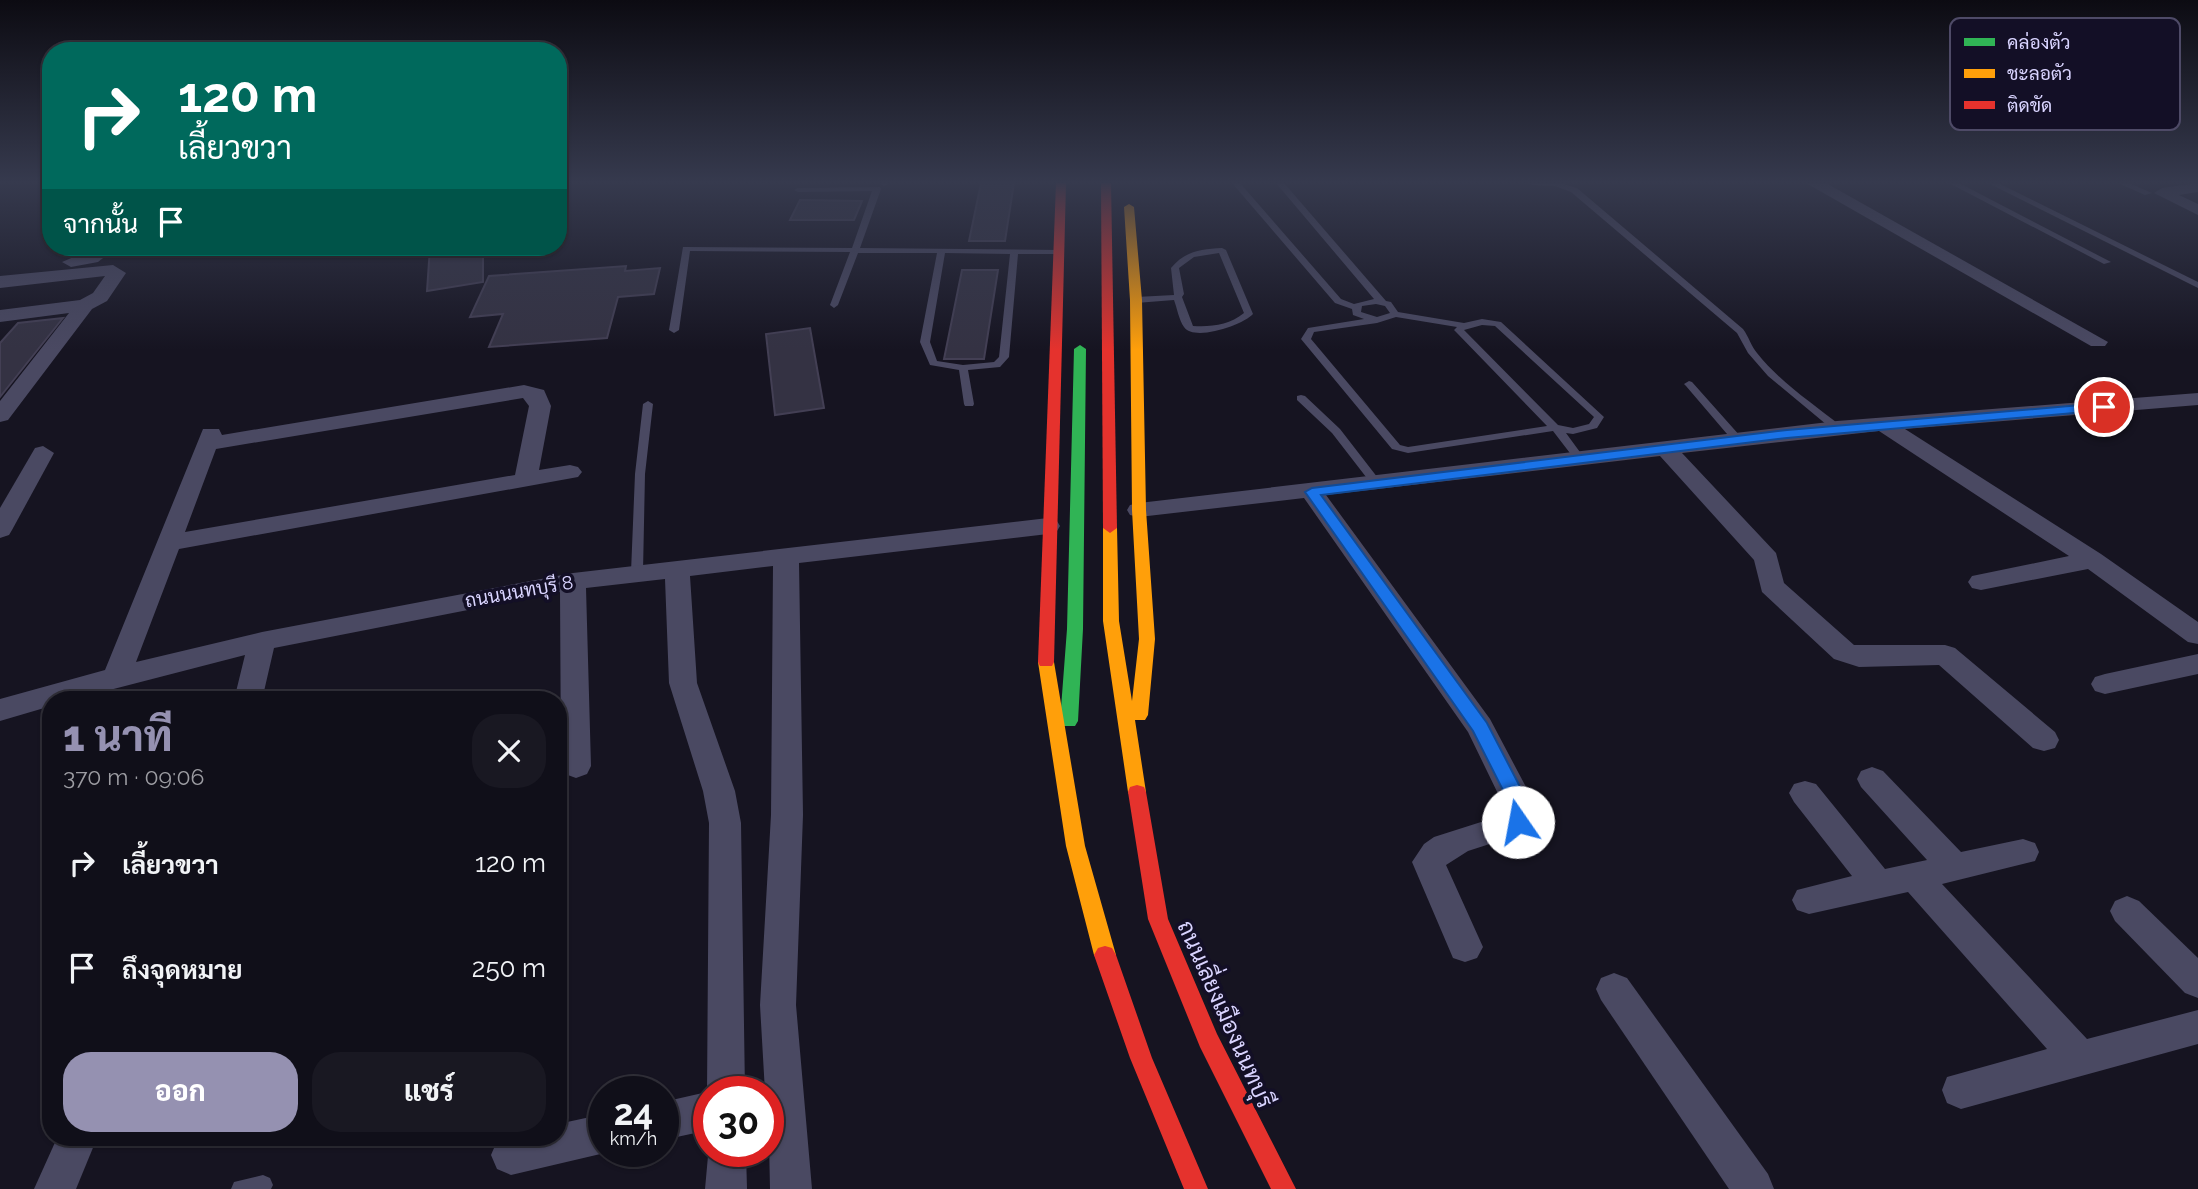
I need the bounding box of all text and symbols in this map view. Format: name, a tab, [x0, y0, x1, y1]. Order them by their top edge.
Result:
legend	[1950, 18, 2180, 130]
text: คล่องตัว	[2007, 31, 2071, 53]
text: ชะลอตัว	[2007, 62, 2072, 84]
text: 120 m	[178, 66, 317, 123]
icon: right	[63, 70, 154, 161]
text: ติดขัด	[2007, 94, 2052, 116]
text: เลี้ยวขวา	[178, 129, 292, 166]
icon: arrive	[152, 203, 190, 241]
text: จากนั้น	[63, 209, 138, 239]
pin	[2074, 377, 2134, 437]
icon: arrive	[2085, 388, 2123, 426]
street label: ถนนนนทบุรี 8	[463, 570, 575, 613]
text: 1 นาที	[63, 712, 173, 761]
button: close	[472, 714, 546, 788]
text: 370 m · 09:06	[63, 763, 204, 790]
position arrow	[1481, 785, 1555, 859]
icon: right	[63, 844, 101, 882]
text: 120 m	[475, 848, 546, 878]
text: เลี้ยวขวา	[122, 850, 219, 880]
street label: ถนนเลี่ยงเมืองนนทบุรี	[1170, 913, 1286, 1113]
icon: arrive	[63, 949, 101, 987]
text: 250 m	[472, 953, 546, 983]
text: ถึงจุดหมาย	[122, 955, 243, 985]
button: ออก	[63, 1052, 298, 1132]
button: แชร์	[312, 1052, 546, 1132]
speed limit sign: 30	[693, 1076, 784, 1167]
text: 24	[614, 1092, 653, 1133]
text: km/h	[610, 1128, 657, 1149]

